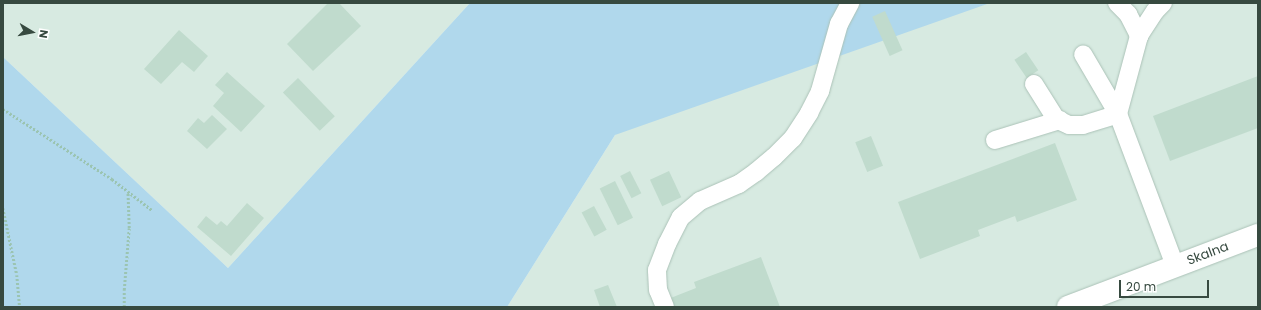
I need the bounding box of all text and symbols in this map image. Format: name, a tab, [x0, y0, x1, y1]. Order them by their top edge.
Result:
north arrow	[12, 12, 52, 52]
text: N	[35, 29, 52, 40]
street label: Skalna	[1185, 239, 1231, 269]
scale bar	[1121, 272, 1211, 298]
text: 20 m	[1126, 278, 1156, 295]

